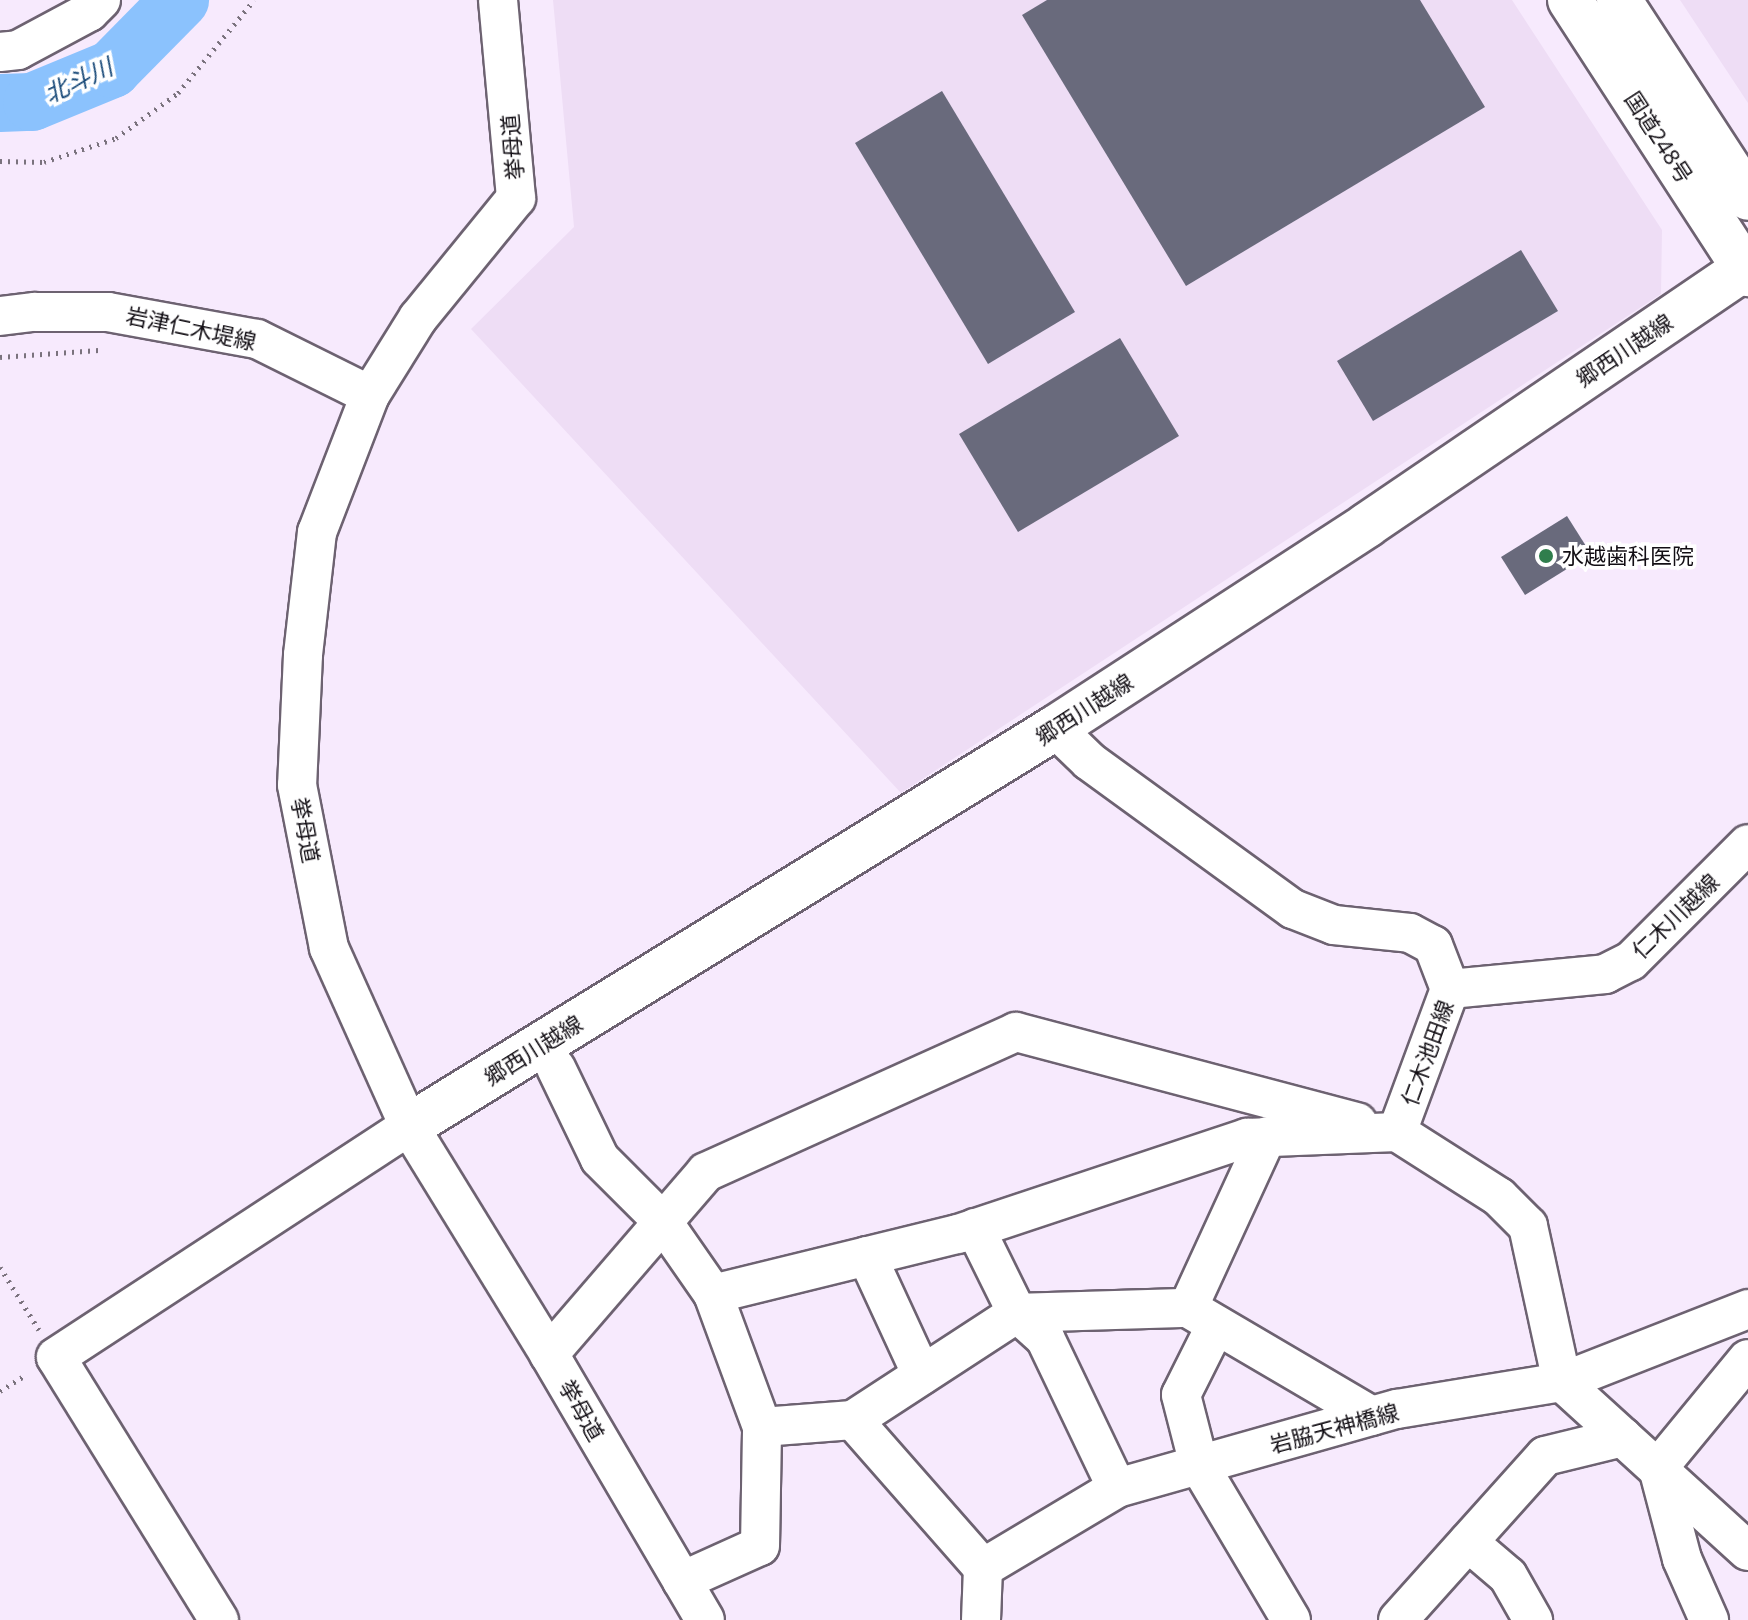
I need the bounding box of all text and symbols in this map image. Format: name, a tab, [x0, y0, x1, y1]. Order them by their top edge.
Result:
water label: 北斗川	[39, 52, 117, 108]
street label: 国道248号	[1620, 86, 1698, 188]
street label: 挙母道	[496, 113, 528, 181]
street label: 岩津仁木堤線	[124, 301, 258, 355]
street label: 郷西川越線	[1571, 308, 1677, 392]
place label: 水越歯科医院	[1562, 543, 1694, 569]
marker: 水越歯科医院	[1537, 547, 1555, 565]
street label: 郷西川越線	[1031, 668, 1137, 750]
street label: 挙母道	[287, 795, 325, 865]
street label: 仁木川越線	[1626, 868, 1724, 964]
street label: 仁木池田線	[1396, 997, 1458, 1109]
street label: 郷西川越線	[479, 1010, 587, 1090]
street label: 挙母道	[554, 1375, 610, 1445]
street label: 岩脇天神橋線	[1267, 1398, 1401, 1458]

